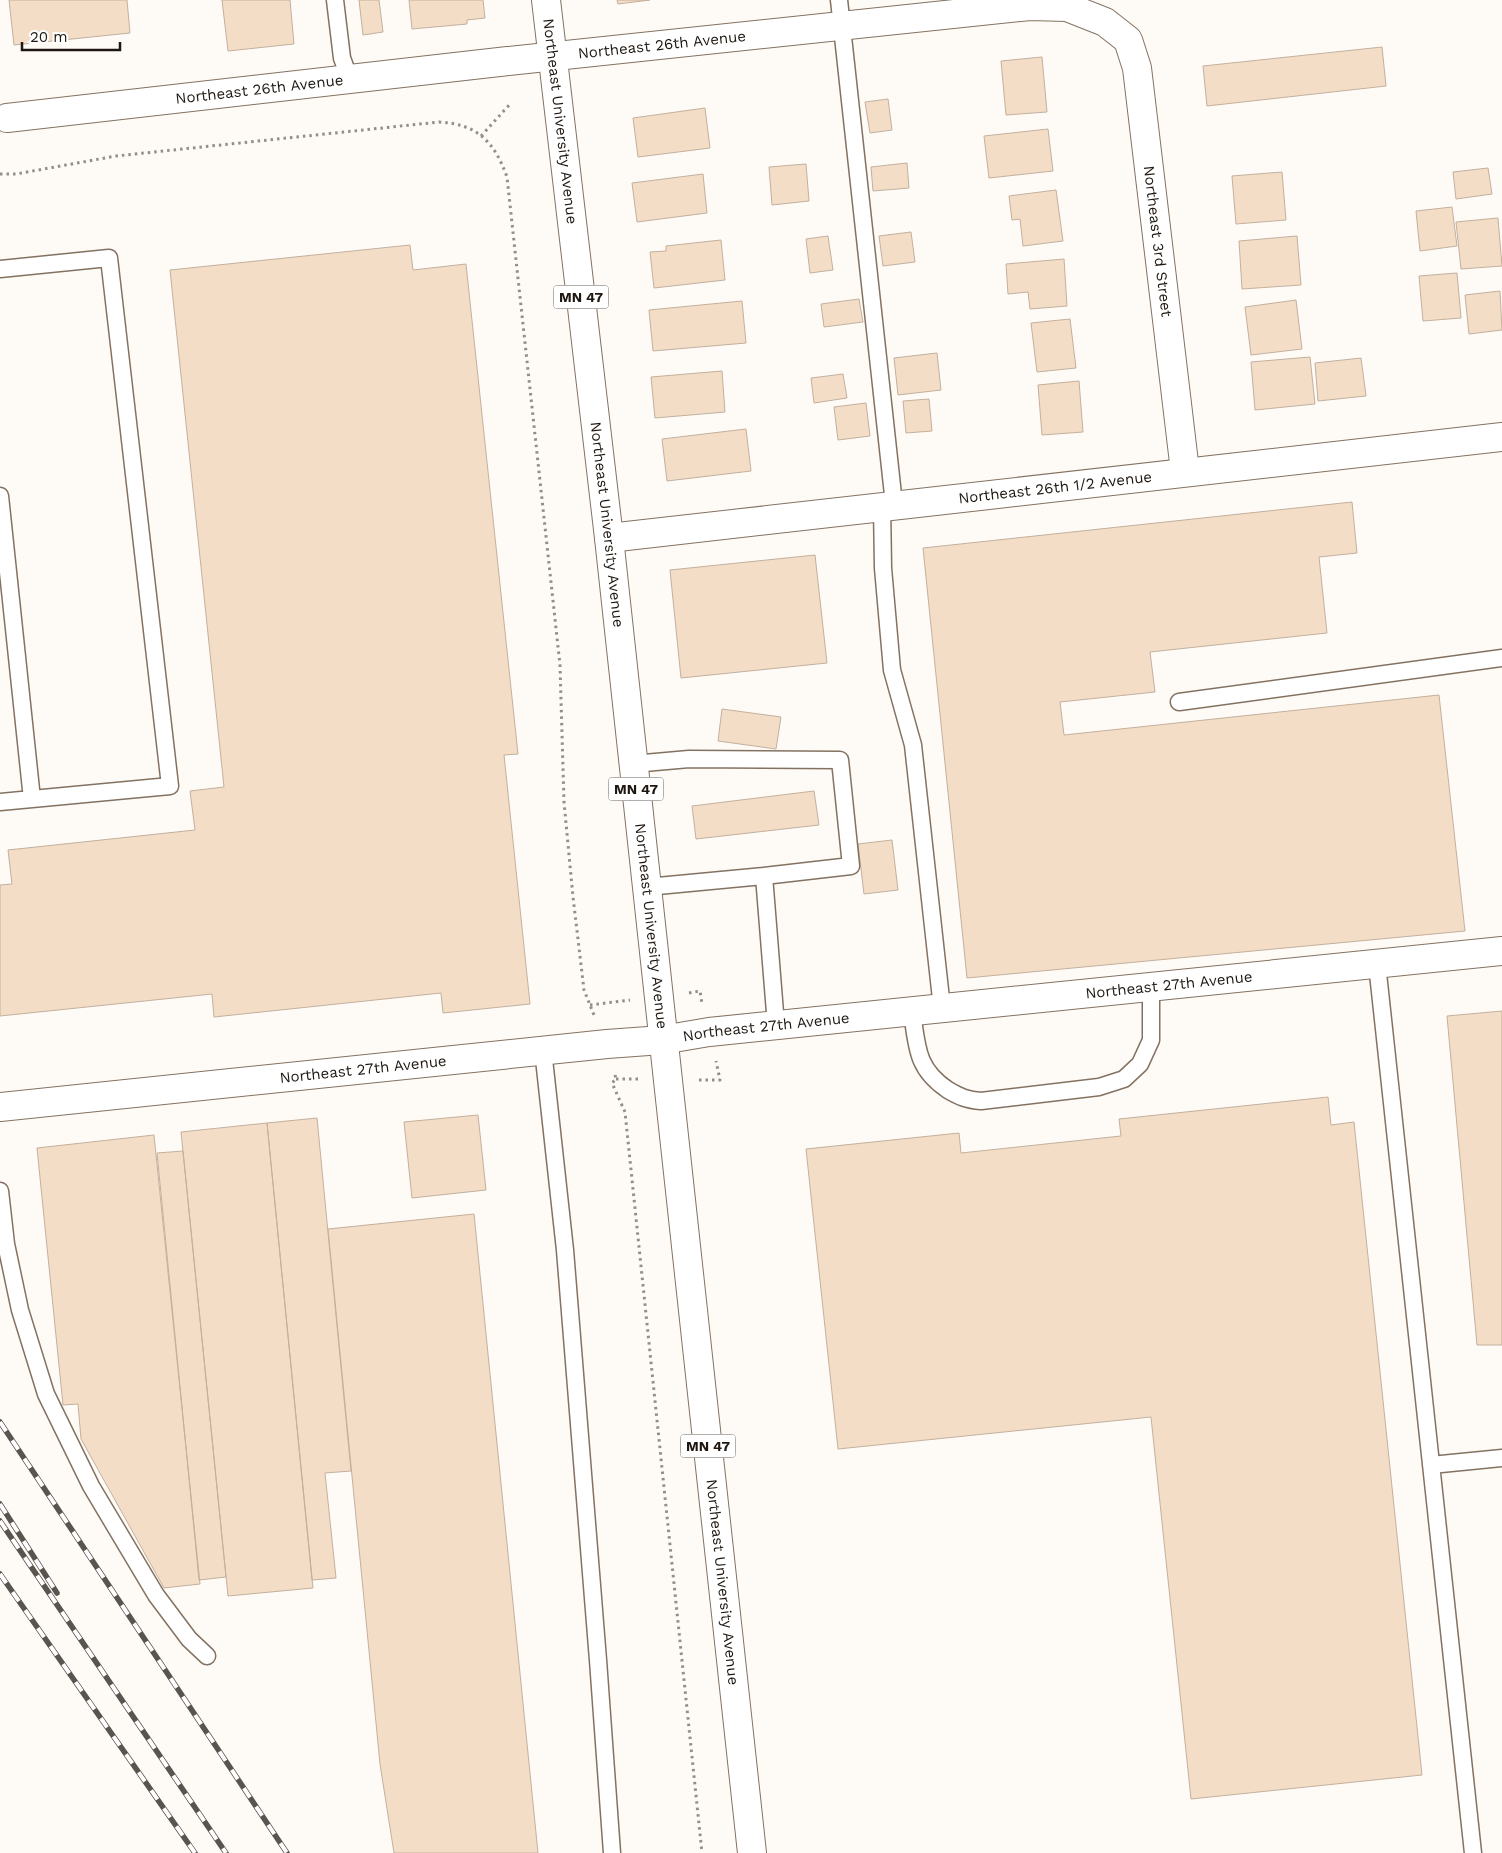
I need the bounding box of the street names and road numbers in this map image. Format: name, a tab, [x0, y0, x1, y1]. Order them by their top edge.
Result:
street label: Northeast University Avenue	[539, 17, 581, 225]
street label: Northeast 26th Avenue	[577, 27, 747, 63]
street label: Northeast 26th Avenue	[175, 71, 344, 108]
street label: Northeast 3rd Street	[1140, 165, 1176, 318]
road number: MN 47	[554, 286, 608, 308]
street label: Northeast University Avenue	[586, 421, 628, 628]
street label: Northeast 26th 1/2 Avenue	[957, 468, 1153, 507]
road number: MN 47	[608, 778, 664, 801]
street label: Northeast University Avenue	[631, 822, 671, 1030]
street label: Northeast 27th Avenue	[1085, 968, 1253, 1002]
street label: Northeast 27th Avenue	[681, 1009, 850, 1045]
street label: Northeast 27th Avenue	[279, 1052, 447, 1087]
road number: MN 47	[680, 1434, 736, 1458]
street label: Northeast University Avenue	[702, 1478, 743, 1686]

